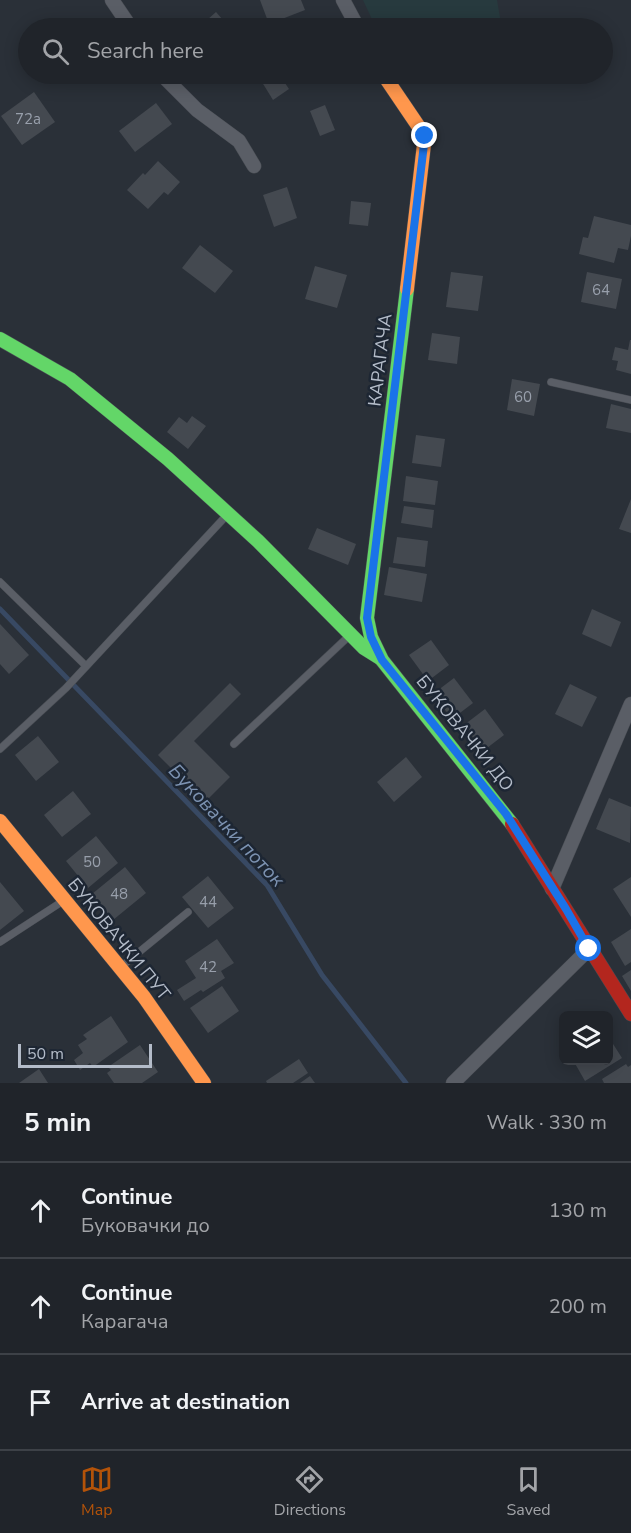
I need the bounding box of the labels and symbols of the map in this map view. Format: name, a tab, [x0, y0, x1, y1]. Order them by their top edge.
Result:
house number: 72a	[15, 109, 41, 129]
route end	[411, 122, 437, 148]
house number: 64	[592, 280, 610, 300]
street label: КАРАГАЧА	[362, 312, 398, 408]
house number: 60	[514, 387, 532, 407]
street label: БУКОВАЧКИ ДО	[411, 670, 519, 796]
water label: Буковачки поток	[162, 758, 291, 893]
house number: 50	[83, 852, 101, 872]
street label: БУКОВАЧКИ ПУТ	[62, 873, 176, 1005]
house number: 48	[110, 884, 128, 904]
house number: 44	[199, 892, 217, 912]
route start	[575, 935, 601, 961]
house number: 42	[199, 957, 217, 977]
scale bar	[18, 1041, 152, 1068]

